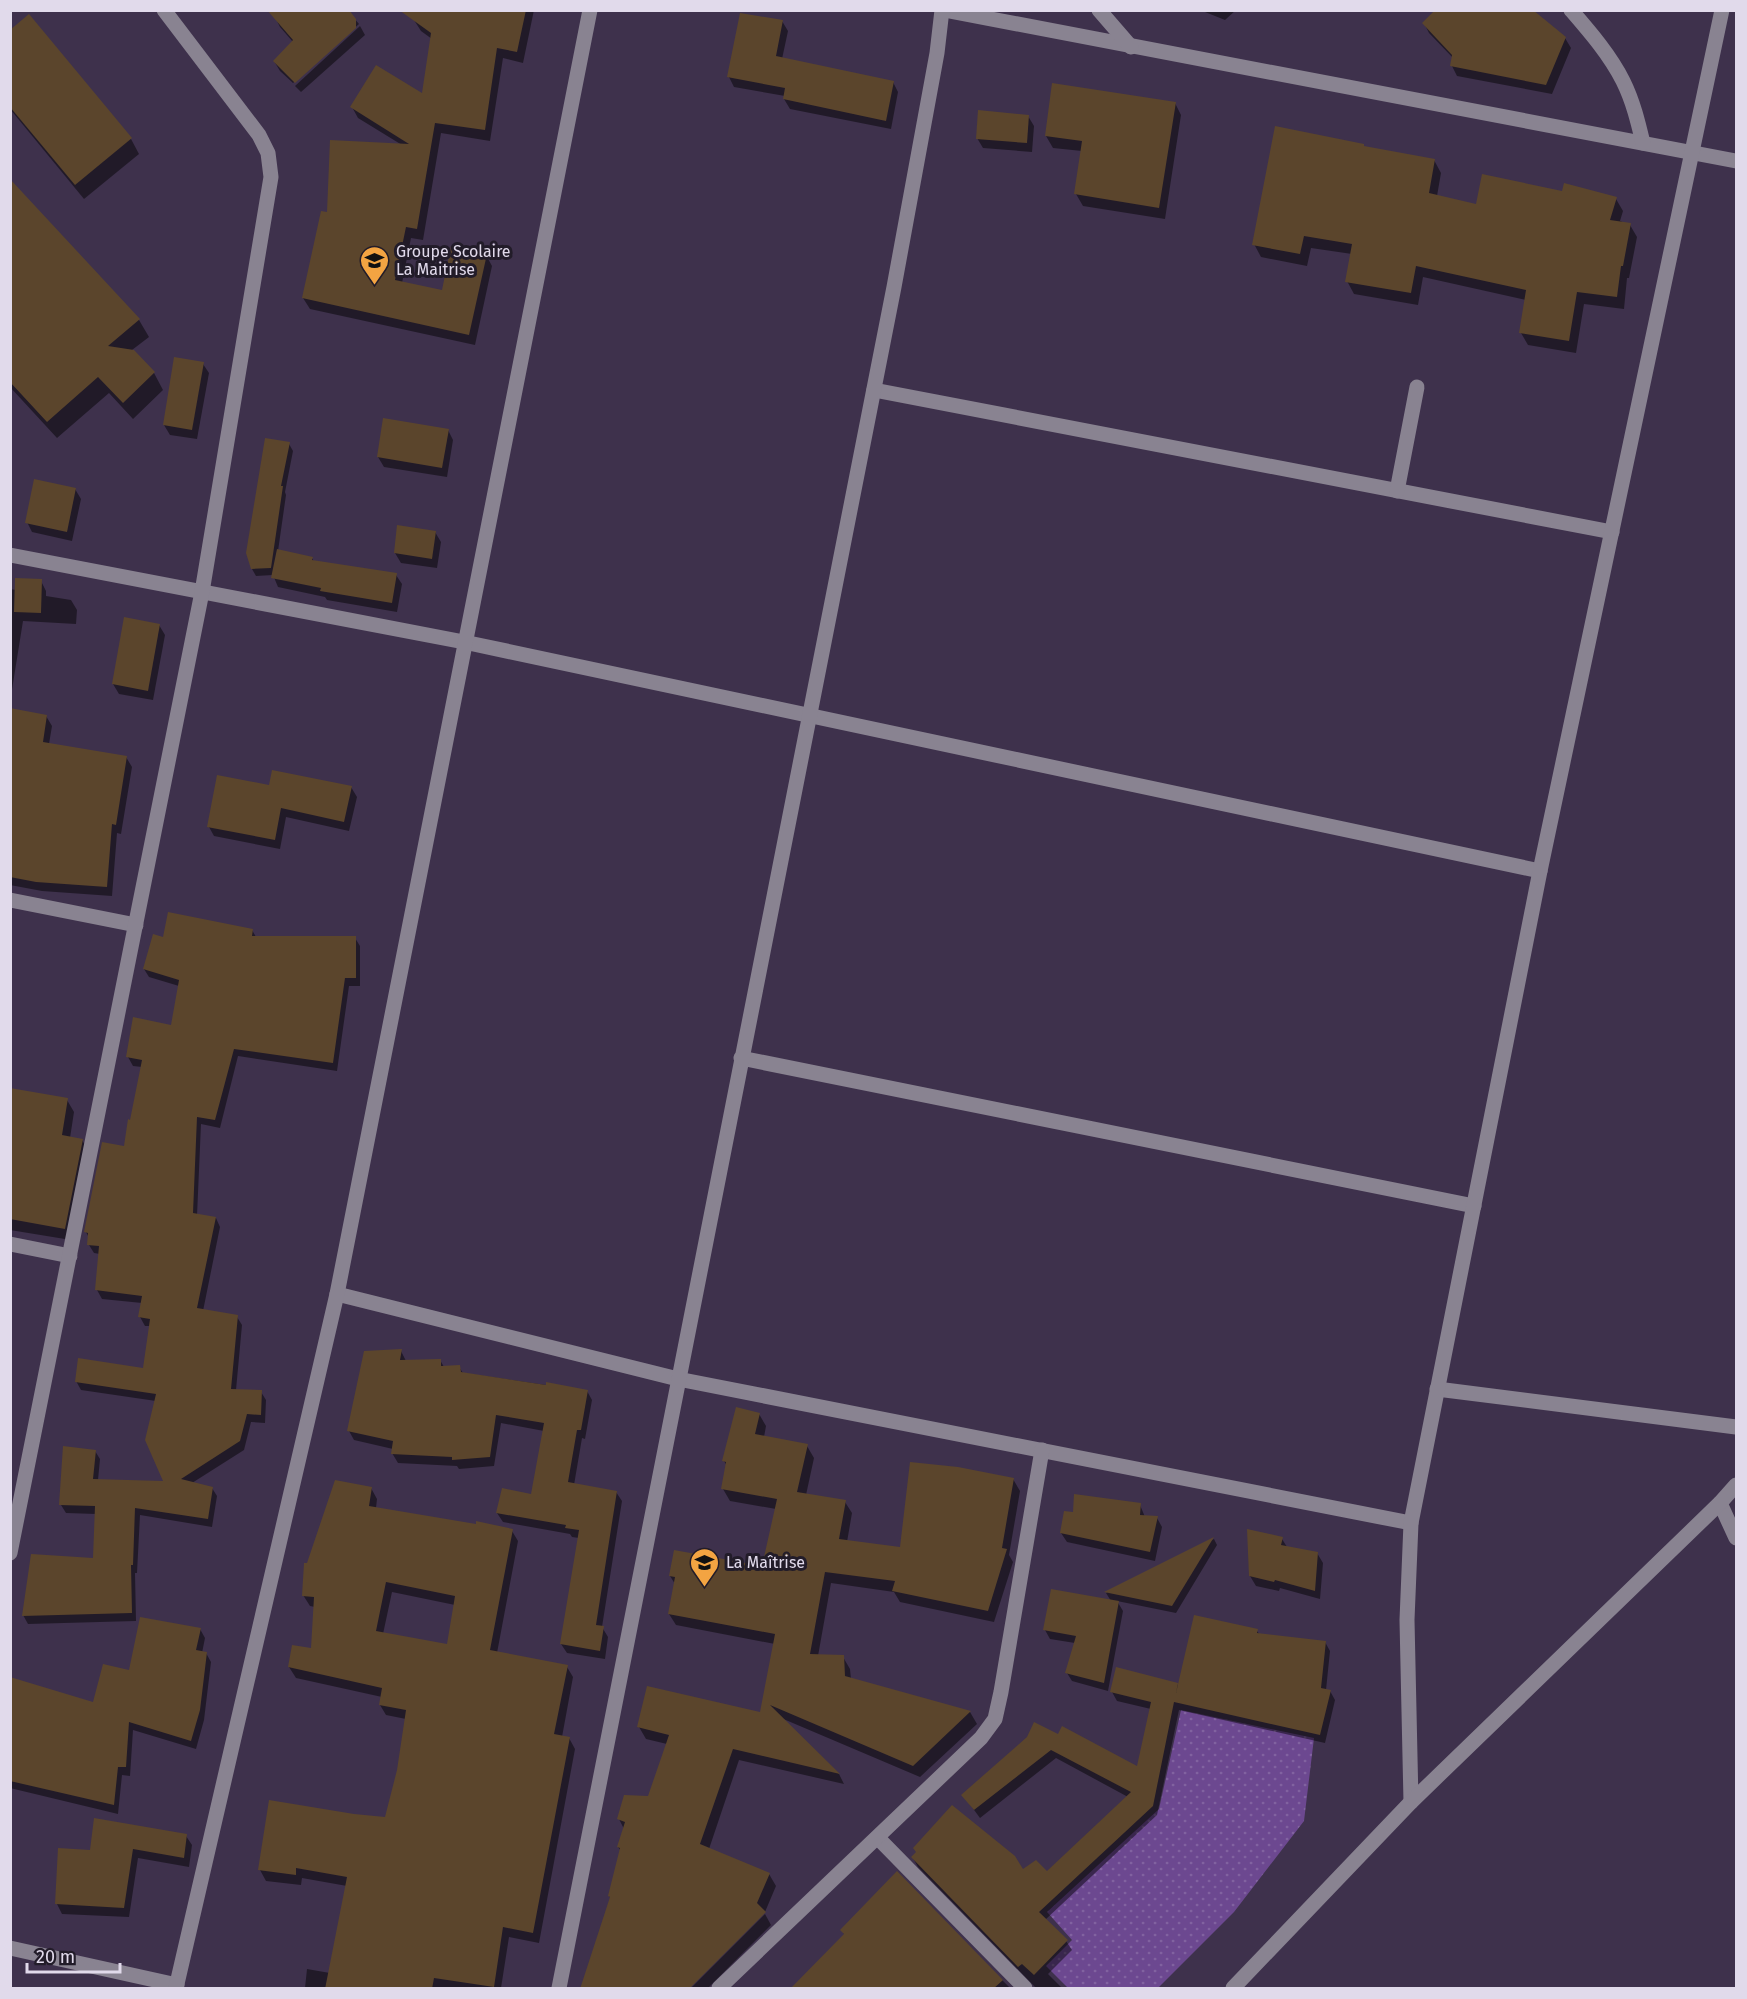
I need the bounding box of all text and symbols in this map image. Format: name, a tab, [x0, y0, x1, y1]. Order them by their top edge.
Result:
place label: Groupe Scolaire La Maitrise	[396, 242, 511, 279]
school or university icon: Groupe Scolaire La Maitrise	[359, 244, 391, 286]
school or university icon: La Maîtrise	[689, 1546, 721, 1588]
place label: La Maîtrise	[726, 1553, 805, 1572]
scale bar	[27, 1936, 120, 1974]
text: 20 m	[36, 1946, 75, 1968]

